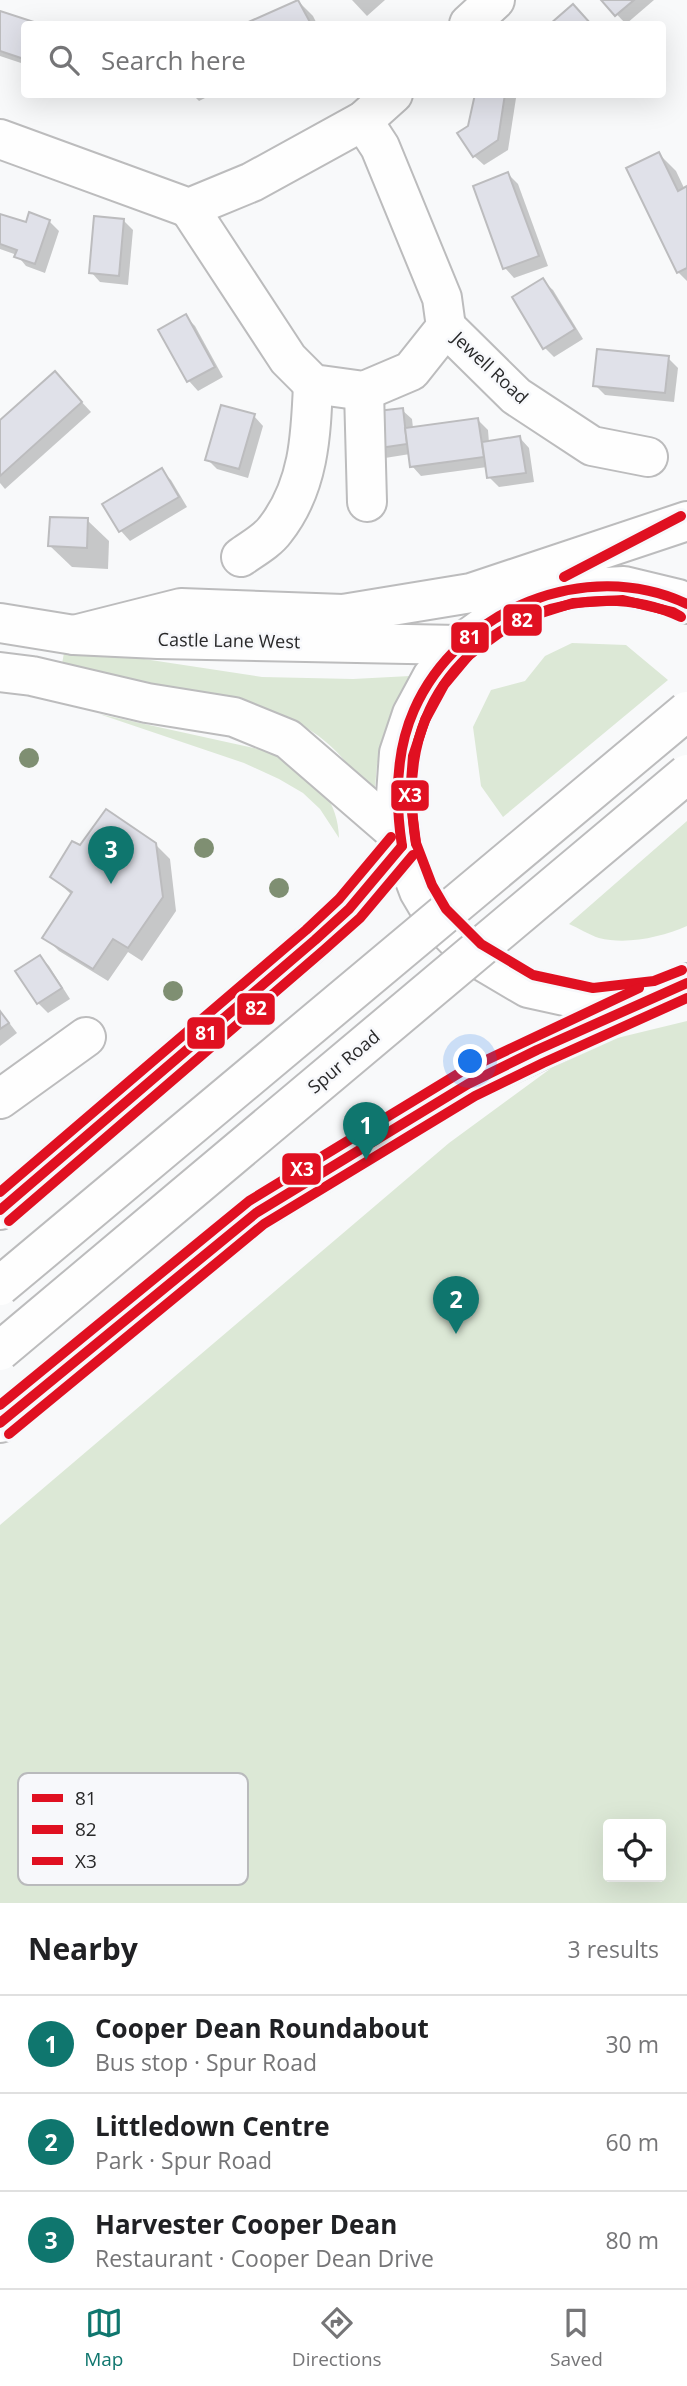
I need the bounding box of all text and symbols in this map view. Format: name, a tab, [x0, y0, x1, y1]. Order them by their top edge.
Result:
search box	[21, 21, 666, 98]
icon: search	[45, 41, 83, 79]
text: Search here	[101, 42, 246, 78]
street label: Jewell Road	[446, 324, 534, 409]
line badge: 82	[502, 603, 543, 637]
text: 82	[511, 607, 533, 633]
line badge: 81	[450, 621, 490, 654]
text: 81	[459, 624, 481, 650]
street label: Castle Lane West	[158, 627, 301, 653]
line badge: X3	[390, 779, 430, 812]
text: X3	[398, 782, 422, 808]
pin: 3	[88, 826, 134, 884]
line badge: 82	[236, 992, 276, 1026]
text: 82	[245, 995, 267, 1021]
line badge: 81	[186, 1016, 226, 1050]
text: 81	[195, 1020, 217, 1046]
street label: Spur Road	[302, 1024, 384, 1098]
your location	[453, 1044, 487, 1078]
pin: 1	[343, 1102, 389, 1160]
line badge: X3	[281, 1152, 322, 1186]
text: X3	[290, 1156, 314, 1182]
pin: 2	[433, 1276, 479, 1334]
legend	[18, 1773, 248, 1885]
text: 81	[75, 1785, 97, 1811]
text: 82	[75, 1816, 97, 1842]
map controls	[603, 1819, 666, 1882]
button: locate	[603, 1819, 666, 1882]
text: X3	[75, 1848, 97, 1874]
text: Nearby	[28, 1928, 138, 1969]
text: 3 results	[568, 1933, 659, 1965]
text: Cooper Dean Roundabout	[95, 2010, 429, 2046]
text: 1	[44, 2028, 58, 2060]
text: 30 m	[605, 2028, 659, 2060]
text: Bus stop · Spur Road	[95, 2046, 317, 2078]
text: Littledown Centre	[95, 2108, 330, 2144]
text: 2	[44, 2126, 58, 2158]
text: 60 m	[605, 2126, 659, 2158]
text: Park · Spur Road	[95, 2144, 272, 2176]
text: Harvester Cooper Dean	[95, 2206, 397, 2242]
text: 3	[44, 2224, 58, 2256]
text: 80 m	[605, 2224, 659, 2256]
text: Restaurant · Cooper Dean Drive	[95, 2242, 434, 2274]
tab: Map	[84, 2304, 123, 2372]
tab: Directions	[292, 2304, 382, 2372]
tab: Saved	[550, 2304, 603, 2372]

